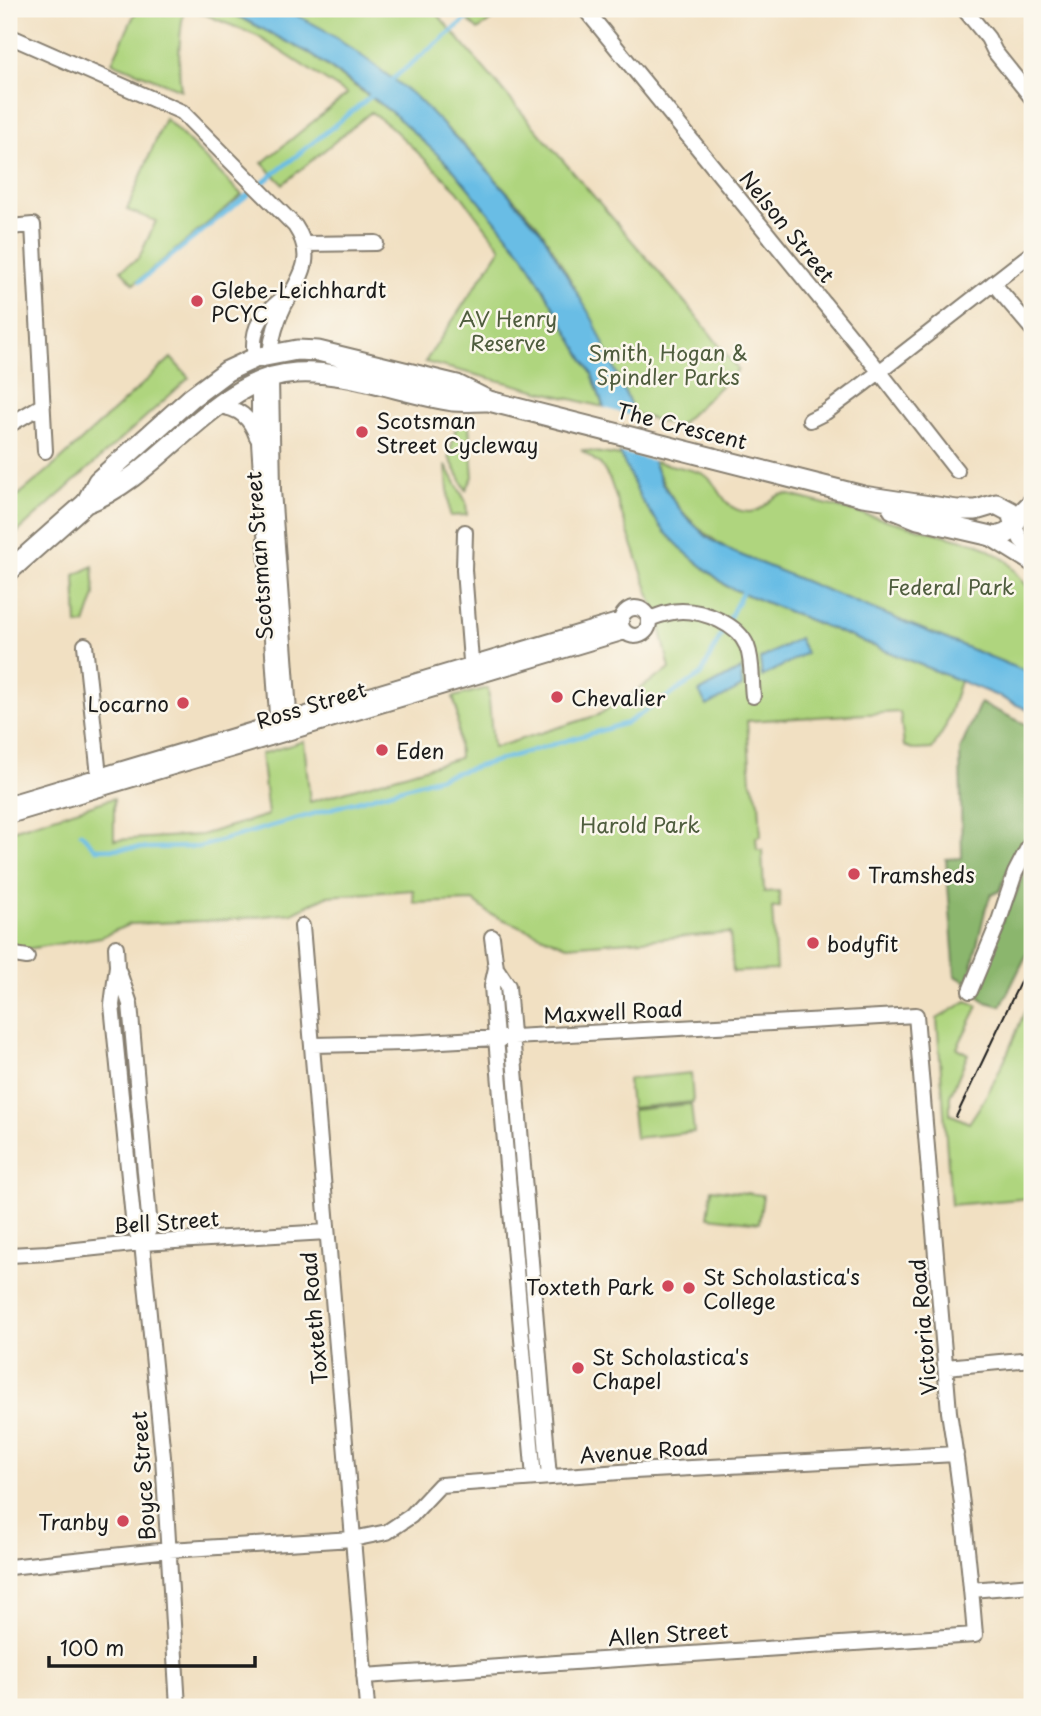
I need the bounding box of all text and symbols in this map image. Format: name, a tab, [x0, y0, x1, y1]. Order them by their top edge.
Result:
street label: Nelson Street	[733, 163, 843, 289]
place label: Glebe-Leichhardt PCYC	[211, 273, 386, 329]
marker: Glebe-Leichhardt PCYC	[189, 293, 205, 309]
park label: AV Henry Reserve	[459, 302, 557, 358]
park label: Smith, Hogan & Spindler Parks	[588, 336, 748, 392]
street label: The Crescent	[613, 393, 751, 457]
place label: Scotsman Street Cycleway	[376, 404, 538, 460]
marker: Scotsman Street Cycleway	[354, 424, 370, 440]
street label: Scotsman Street	[236, 470, 280, 642]
park label: Federal Park	[887, 570, 1015, 602]
street label: Ross Street	[252, 672, 370, 736]
place label: Chevalier	[571, 681, 666, 713]
place label: Locarno	[88, 687, 169, 719]
marker: Chevalier	[549, 689, 565, 705]
marker: Locarno	[175, 695, 191, 711]
place label: Eden	[396, 734, 445, 766]
marker: Eden	[374, 742, 390, 758]
park label: Harold Park	[580, 808, 700, 840]
place label: Tramsheds	[868, 858, 975, 890]
marker: Tramsheds	[846, 866, 862, 882]
place label: bodyfit	[827, 927, 898, 959]
marker: bodyfit	[805, 935, 821, 951]
street label: Maxwell Road	[542, 991, 684, 1031]
street label: Bell Street	[112, 1201, 220, 1241]
street label: Toxteth Road	[291, 1250, 335, 1386]
street label: Victoria Road	[900, 1257, 944, 1397]
place label: St Scholastica's College	[703, 1260, 860, 1316]
place label: Toxteth Park	[526, 1270, 654, 1302]
marker: Toxteth Park	[660, 1278, 676, 1294]
marker: St Scholastica's College	[681, 1280, 697, 1296]
place label: St Scholastica's Chapel	[592, 1340, 749, 1396]
marker: St Scholastica's Chapel	[570, 1360, 586, 1376]
street label: Boyce Street	[122, 1410, 162, 1542]
street label: Avenue Road	[578, 1430, 710, 1470]
place label: Tranby	[38, 1505, 109, 1537]
marker: Tranby	[115, 1513, 131, 1529]
street label: Allen Street	[607, 1613, 729, 1653]
scale bar	[49, 1625, 256, 1669]
text: 100 m	[60, 1631, 124, 1663]

